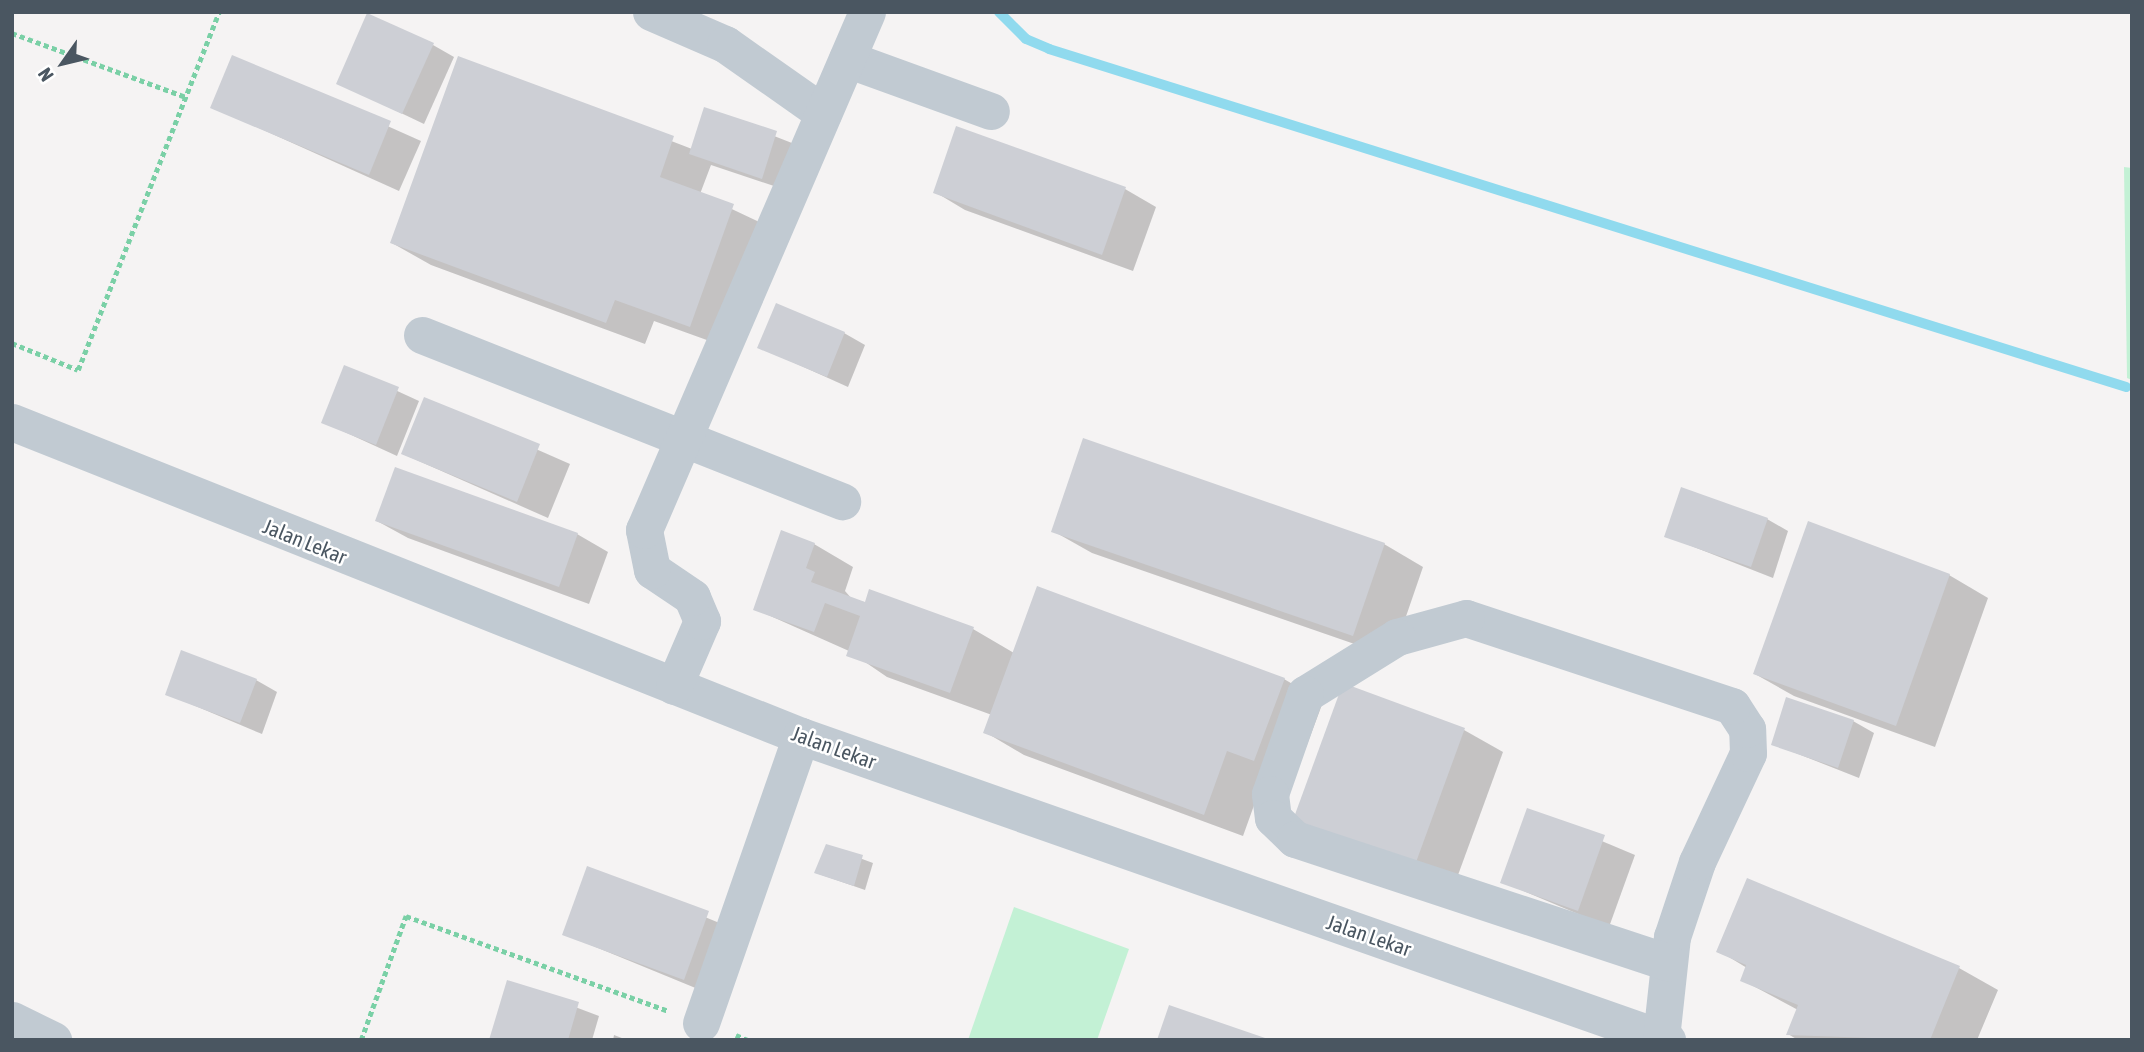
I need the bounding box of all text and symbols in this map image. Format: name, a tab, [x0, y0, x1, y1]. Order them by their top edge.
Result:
north arrow	[28, 28, 98, 98]
text: N	[33, 64, 58, 86]
street label: Jalan Lekar	[260, 513, 350, 569]
street label: Jalan Lekar	[788, 720, 880, 774]
street label: Jalan Lekar	[1323, 909, 1415, 961]

